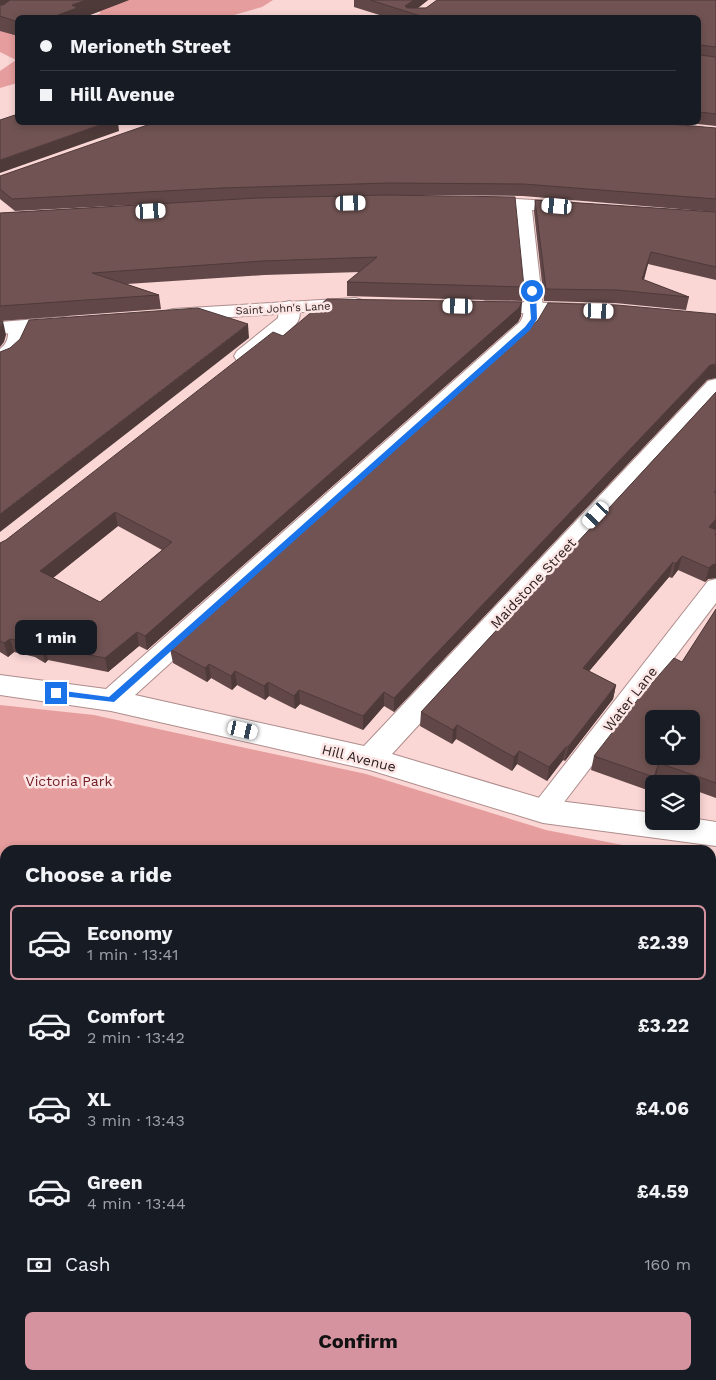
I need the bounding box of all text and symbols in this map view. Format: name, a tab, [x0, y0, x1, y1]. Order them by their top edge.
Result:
text: Merioneth Street	[70, 35, 231, 58]
text: Hill Avenue	[70, 83, 175, 106]
car	[335, 195, 366, 211]
car	[541, 197, 572, 215]
car	[135, 203, 166, 219]
route start	[521, 280, 543, 302]
car	[442, 298, 473, 314]
street label: Saint John's Lane	[235, 300, 331, 317]
car	[583, 303, 614, 319]
car	[580, 499, 611, 531]
street label: Maidstone Street	[487, 534, 579, 631]
callout: 1 min	[15, 620, 97, 656]
text: 1 min	[35, 628, 77, 647]
street label: Water Lane	[600, 663, 660, 735]
route end	[45, 682, 67, 704]
map controls	[645, 710, 700, 830]
button: locate	[645, 710, 700, 765]
car	[226, 719, 259, 741]
street label: Hill Avenue	[320, 741, 398, 775]
park label: Victoria Park	[26, 773, 112, 789]
button: layers	[645, 775, 700, 830]
text: Choose a ride	[25, 862, 172, 887]
icon: car	[27, 920, 72, 965]
text: Economy	[87, 922, 172, 945]
text: £2.39	[637, 931, 689, 954]
text: 1 min · 13:41	[87, 945, 178, 964]
icon: car	[27, 1003, 72, 1048]
text: Comfort	[87, 1005, 165, 1028]
text: £3.22	[638, 1014, 689, 1037]
text: 2 min · 13:42	[87, 1028, 185, 1047]
icon: car	[27, 1086, 72, 1131]
text: XL	[87, 1088, 111, 1111]
text: £4.06	[636, 1097, 689, 1120]
text: 3 min · 13:43	[87, 1111, 185, 1130]
icon: car	[27, 1169, 72, 1214]
text: Green	[87, 1171, 143, 1194]
text: £4.59	[637, 1180, 689, 1203]
text: 4 min · 13:44	[87, 1194, 186, 1213]
icon: cash	[25, 1251, 53, 1279]
text: Cash	[65, 1253, 111, 1276]
text: 160 m	[644, 1255, 691, 1274]
button: Confirm	[25, 1312, 691, 1370]

